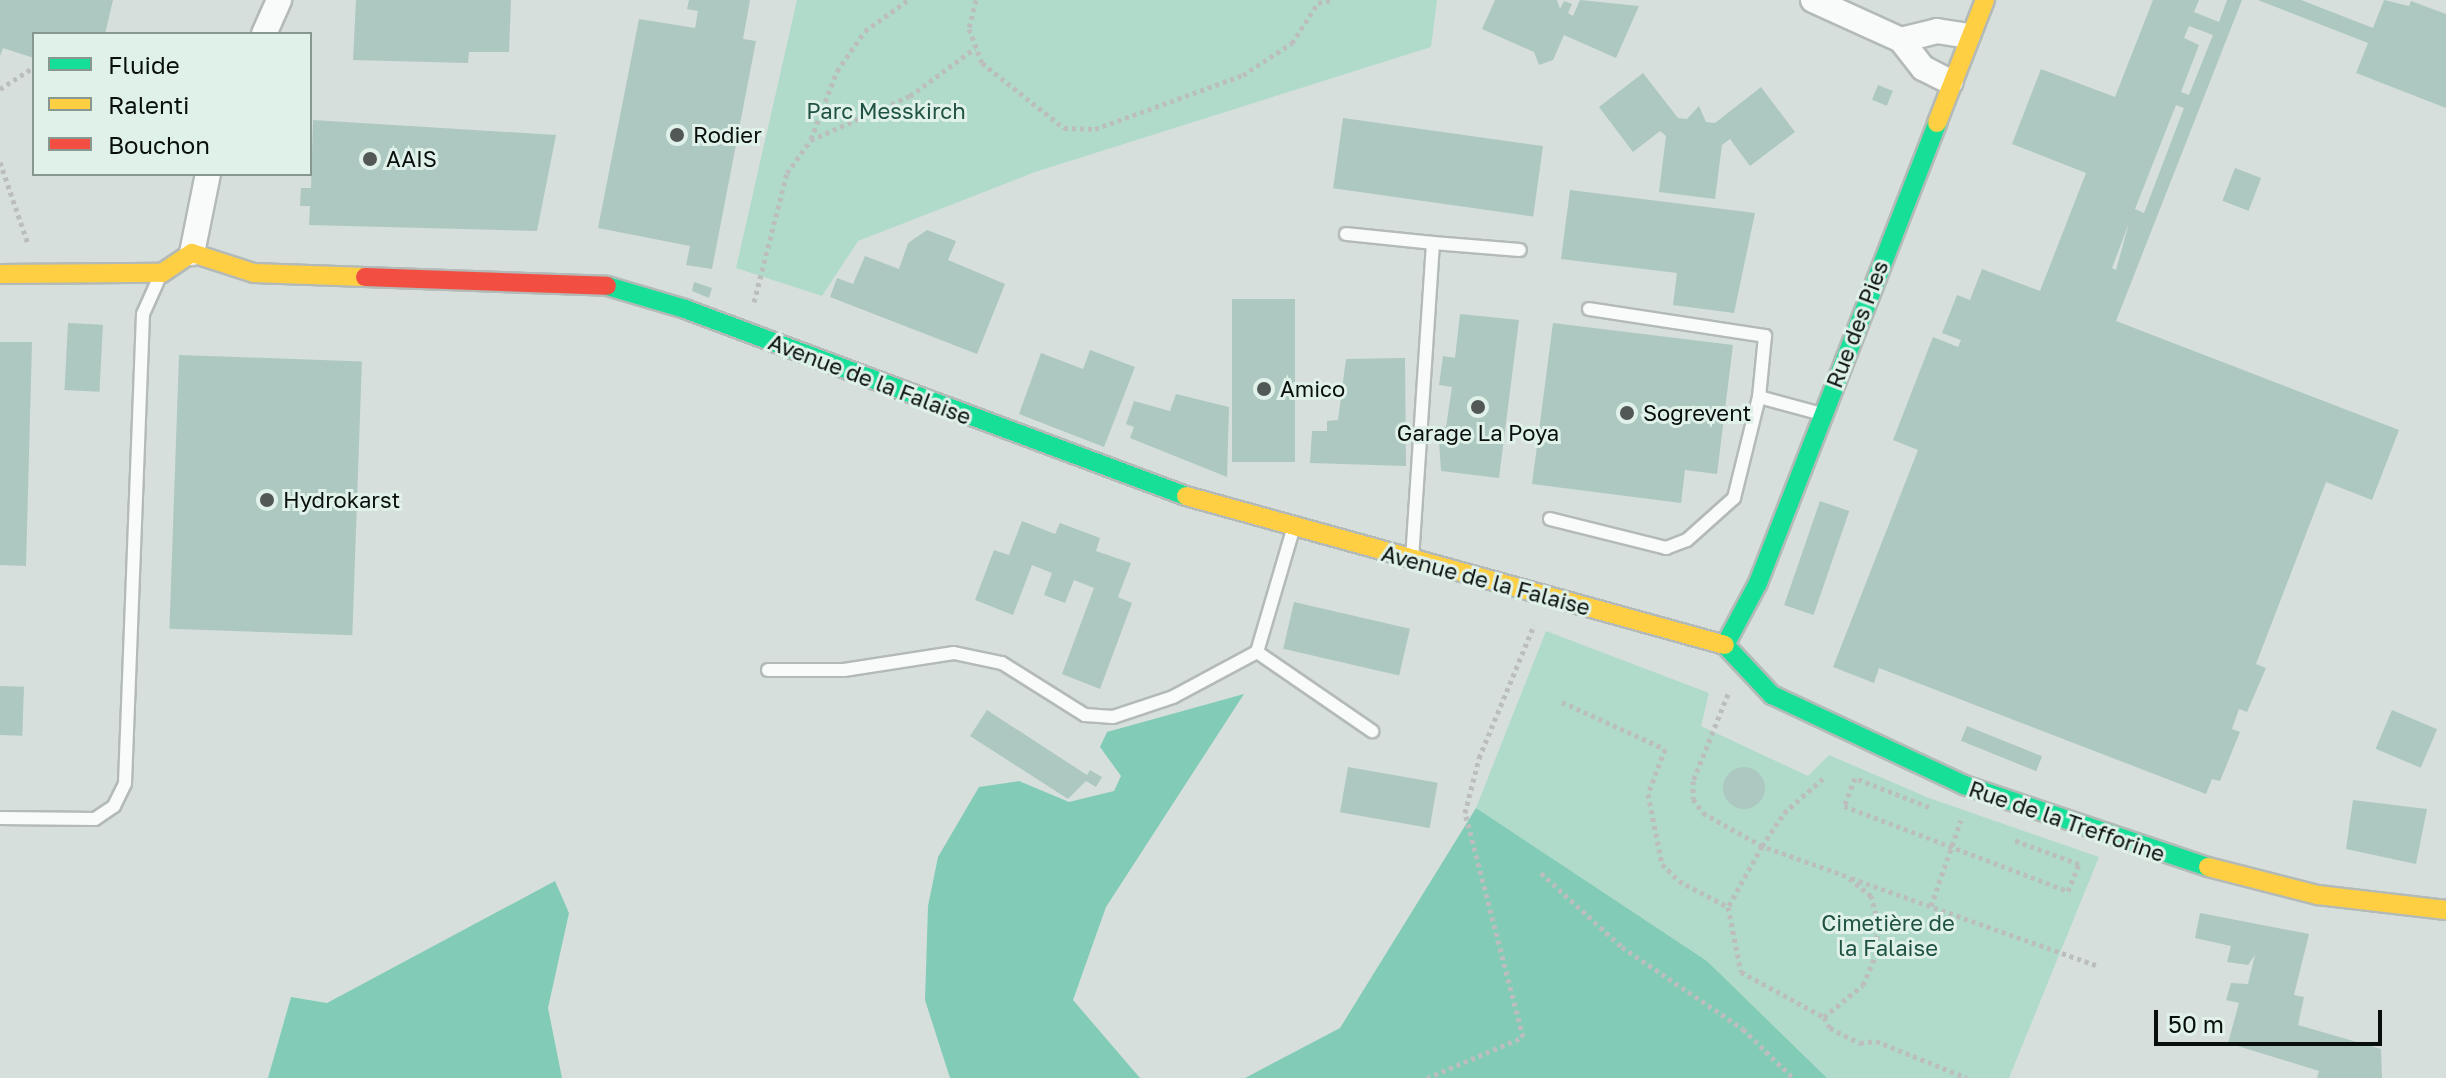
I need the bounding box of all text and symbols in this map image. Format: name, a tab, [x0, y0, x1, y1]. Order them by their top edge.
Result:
legend	[32, 32, 312, 176]
text: Fluide	[108, 50, 180, 79]
text: Ralenti	[108, 90, 190, 119]
park label: Parc Messkirch	[806, 98, 966, 124]
place label: Rodier	[693, 122, 762, 148]
marker: Rodier	[668, 126, 686, 144]
text: Bouchon	[108, 130, 210, 159]
place label: AAIS	[386, 146, 437, 172]
marker: AAIS	[361, 150, 379, 168]
street label: Rue des Pies	[1821, 257, 1893, 391]
street label: Avenue de la Falaise	[765, 328, 975, 430]
place label: Amico	[1280, 376, 1345, 402]
marker: Amico	[1255, 380, 1273, 398]
marker: Garage La Poya	[1469, 398, 1487, 416]
place label: Sogrevent	[1643, 400, 1751, 426]
marker: Sogrevent	[1618, 404, 1636, 422]
place label: Garage La Poya	[1397, 420, 1559, 446]
place label: Hydrokarst	[283, 487, 400, 513]
marker: Hydrokarst	[258, 491, 276, 509]
street label: Avenue de la Falaise	[1379, 539, 1593, 621]
street label: Rue de la Trefforine	[1966, 775, 2168, 867]
park label: Cimetière de la Falaise	[1821, 909, 1955, 960]
scale bar	[2158, 994, 2386, 1044]
text: 50 m	[2168, 1009, 2224, 1038]

